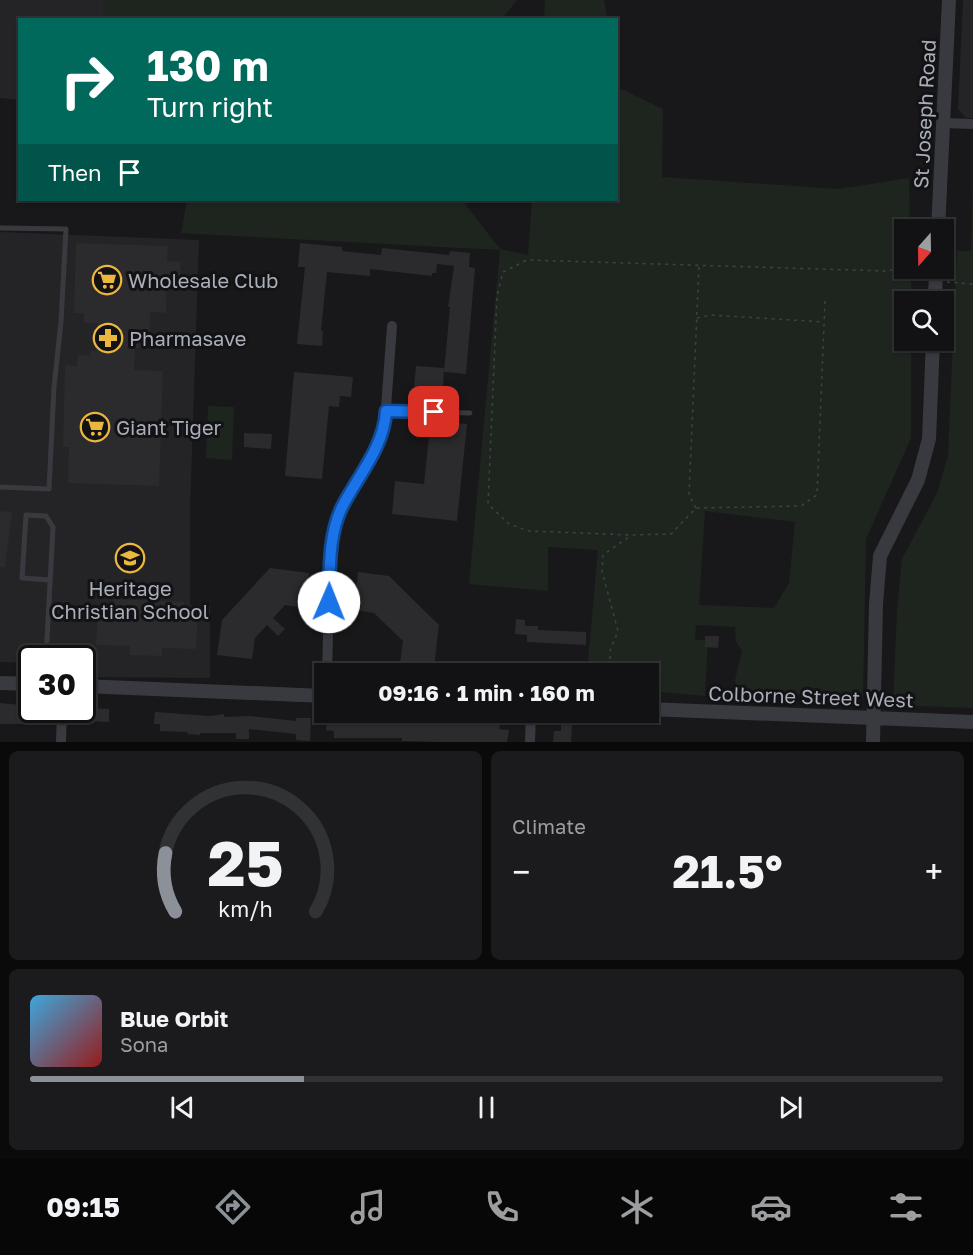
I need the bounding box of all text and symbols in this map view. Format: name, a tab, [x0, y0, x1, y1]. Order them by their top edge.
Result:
street label: St Joseph Road	[908, 39, 940, 189]
text: 130 m	[147, 40, 269, 90]
icon: right	[48, 42, 126, 120]
text: Turn right	[147, 91, 273, 123]
icon: arrive	[113, 156, 146, 189]
text: Then	[48, 159, 101, 186]
north arrow	[894, 219, 954, 279]
map controls	[894, 219, 954, 351]
supermarket icon: Wholesale Club	[91, 264, 123, 296]
place label: Wholesale Club	[128, 268, 278, 292]
button: search	[894, 291, 954, 351]
pharmacy icon: Pharmasave	[92, 322, 124, 354]
place label: Pharmasave	[129, 326, 246, 350]
pin	[408, 386, 459, 437]
icon: arrive	[417, 395, 450, 428]
supermarket icon: Giant Tiger	[79, 411, 111, 443]
place label: Giant Tiger	[116, 415, 222, 439]
school or university icon: Heritage Christian School	[114, 542, 146, 574]
position arrow	[297, 570, 361, 634]
place label: Heritage Christian School	[51, 576, 209, 623]
speed limit sign: 30	[18, 645, 96, 723]
text: 09:16 · 1 min · 160 m	[378, 679, 595, 706]
street label: Colborne Street West	[708, 680, 914, 712]
text: Climate	[512, 814, 586, 838]
text: 25	[207, 825, 284, 900]
text: 21.5°	[672, 844, 783, 898]
text: −	[512, 852, 530, 891]
text: +	[925, 852, 943, 891]
text: km/h	[218, 897, 273, 923]
text: Blue Orbit	[120, 1005, 228, 1032]
text: Sona	[120, 1032, 168, 1056]
icon: previous	[166, 1091, 199, 1124]
icon: pause	[470, 1091, 503, 1124]
icon: next	[774, 1091, 807, 1124]
icon: directions	[212, 1186, 254, 1228]
icon: music	[347, 1186, 389, 1228]
icon: phone	[481, 1186, 523, 1228]
icon: climate	[616, 1186, 658, 1228]
icon: car	[750, 1186, 792, 1228]
icon: filters	[885, 1186, 927, 1228]
text: 09:15	[46, 1191, 120, 1223]

